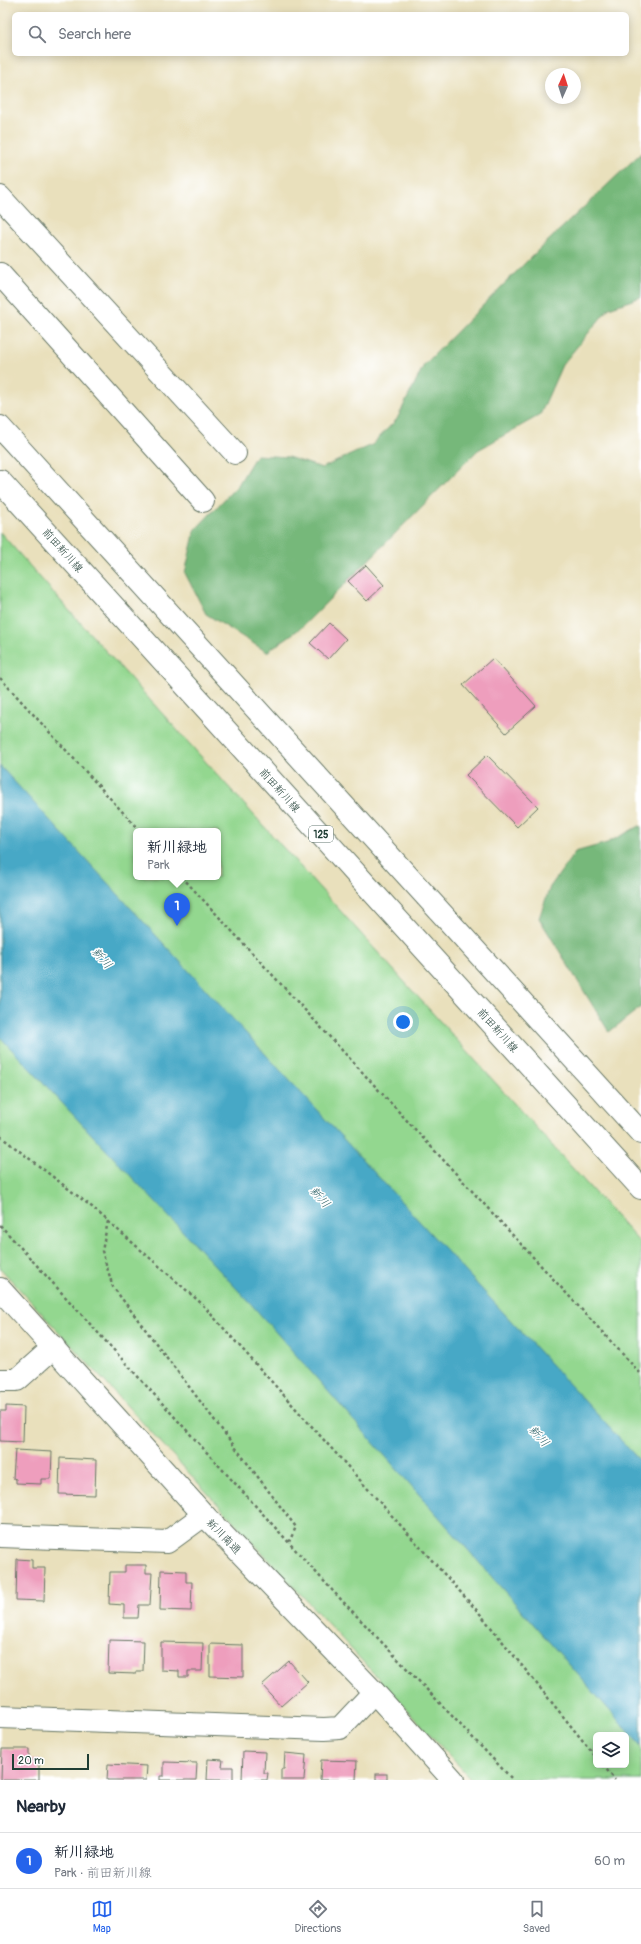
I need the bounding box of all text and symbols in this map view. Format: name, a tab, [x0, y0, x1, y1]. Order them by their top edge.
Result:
search box	[12, 12, 629, 56]
icon: search	[26, 23, 48, 45]
text: Search here	[58, 25, 131, 44]
north arrow	[545, 68, 581, 104]
street label: 前田新川線	[39, 526, 86, 575]
street label: 前田新川線	[256, 766, 303, 815]
road number: 125	[309, 826, 333, 842]
popup	[133, 828, 221, 880]
text: 新川緑地	[147, 838, 207, 857]
text: Park	[147, 857, 170, 873]
pin: 1	[164, 893, 190, 926]
water label: 新川	[88, 944, 115, 972]
street label: 前田新川線	[474, 1006, 521, 1055]
your location	[393, 1012, 413, 1032]
water label: 新川	[306, 1183, 333, 1211]
water label: 新川	[525, 1422, 552, 1450]
street label: 新川南通	[204, 1516, 244, 1557]
map controls	[593, 1732, 629, 1768]
button: layers	[593, 1732, 629, 1768]
scale bar	[12, 1752, 89, 1771]
text: 20 m	[18, 1754, 44, 1767]
text: Nearby	[16, 1796, 65, 1817]
text: 新川緑地	[54, 1843, 114, 1862]
text: 1	[26, 1853, 32, 1869]
text: 60 m	[594, 1853, 625, 1869]
text: Park · 前田新川線	[54, 1865, 152, 1881]
tab: Map	[91, 1898, 113, 1935]
tab: Directions	[295, 1898, 341, 1935]
tab: Saved	[523, 1898, 550, 1935]

